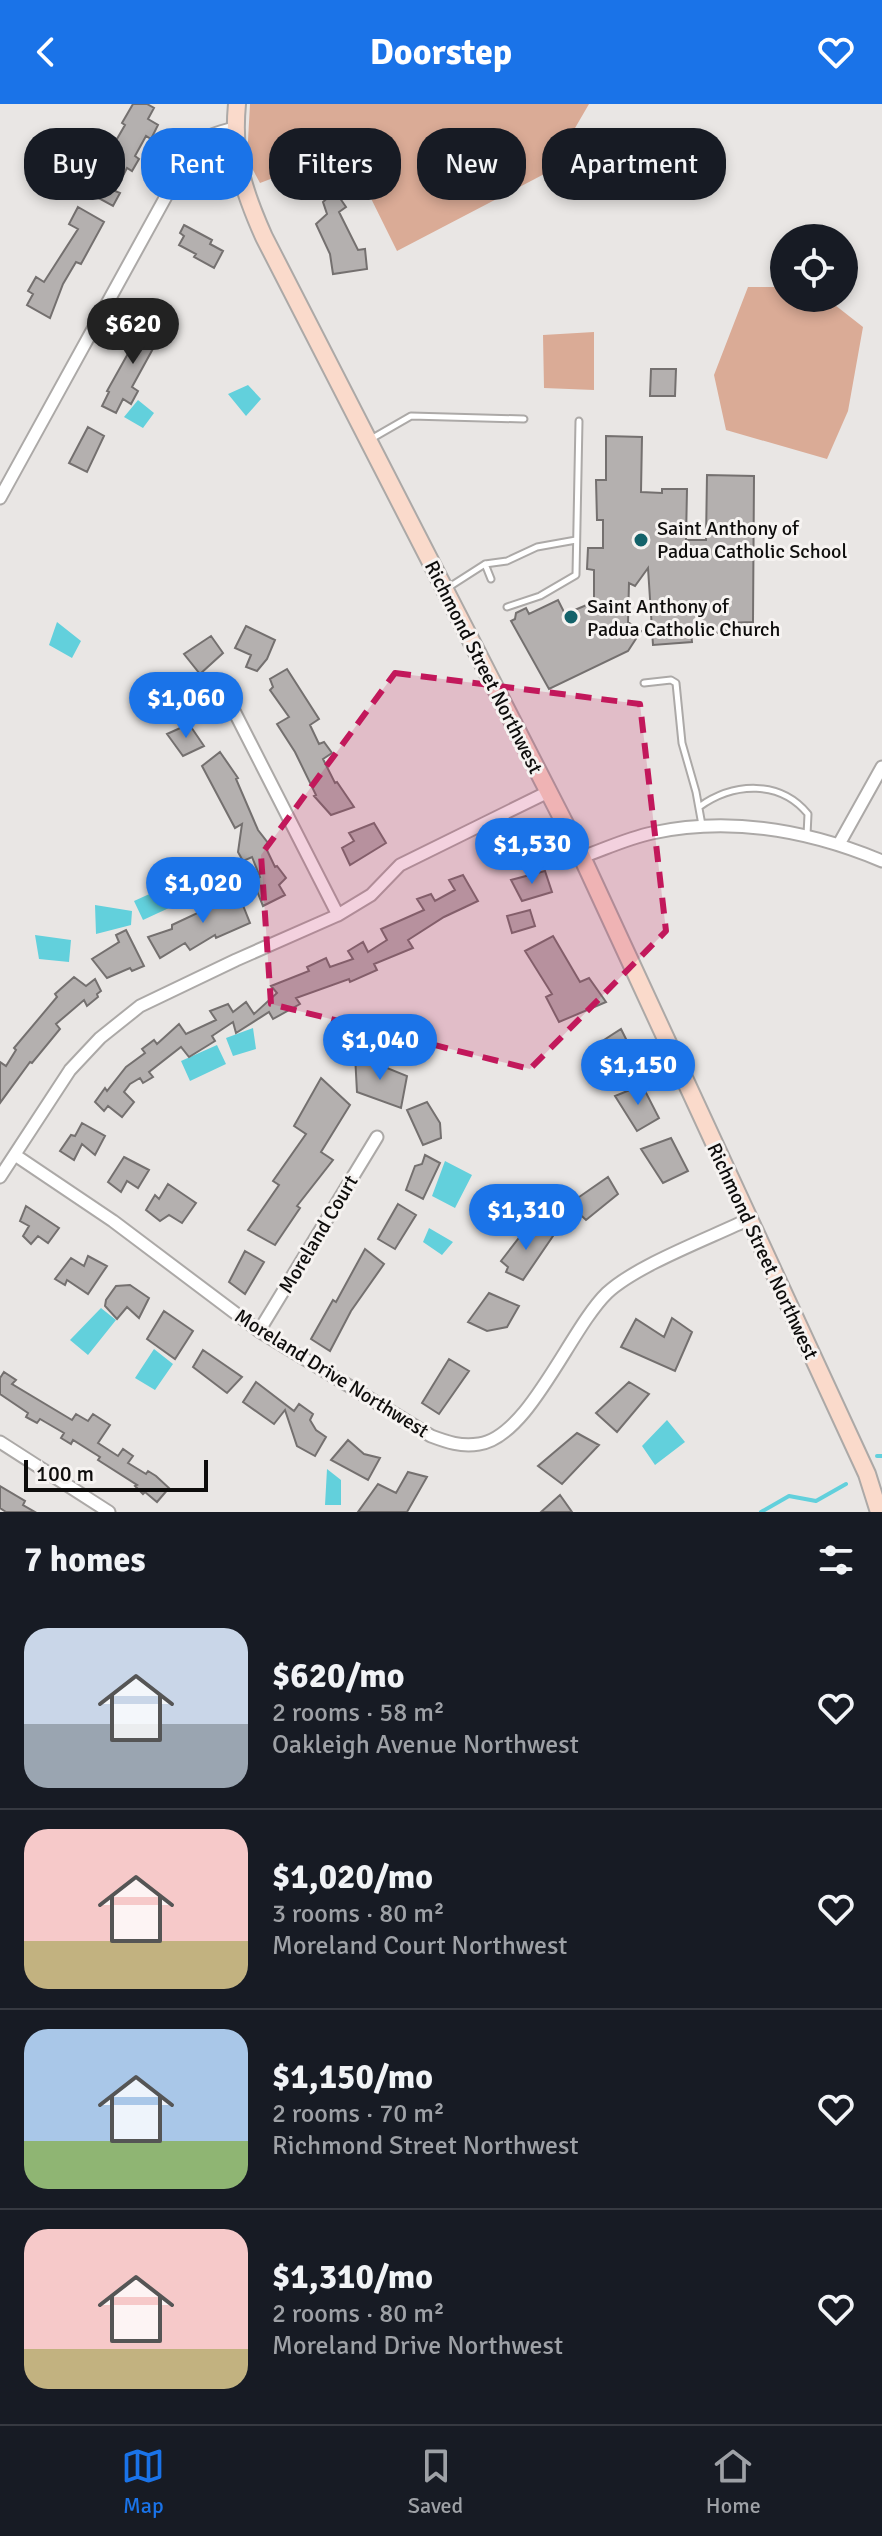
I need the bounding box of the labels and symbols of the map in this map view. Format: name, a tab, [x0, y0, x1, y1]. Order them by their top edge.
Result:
pin: $620	[86, 298, 180, 366]
place label: Saint Anthony of Padua Catholic School	[657, 516, 847, 564]
marker: Saint Anthony of Padua Catholic School	[632, 531, 650, 549]
street label: Richmond Street Northwest	[419, 556, 548, 778]
place label: Saint Anthony of Padua Catholic Church	[587, 594, 780, 642]
marker: Saint Anthony of Padua Catholic Church	[562, 608, 580, 626]
pin: $1,060	[121, 672, 251, 740]
pin: $1,530	[467, 818, 597, 886]
pin: $1,020	[138, 857, 268, 925]
pin: $1,040	[315, 1014, 445, 1082]
pin: $1,150	[573, 1039, 703, 1107]
street label: Richmond Street Northwest	[701, 1139, 824, 1363]
street label: Moreland Court	[273, 1171, 364, 1298]
pin: $1,310	[461, 1184, 591, 1252]
street label: Moreland Drive Northwest	[230, 1303, 433, 1443]
scale bar	[24, 1456, 208, 1492]

